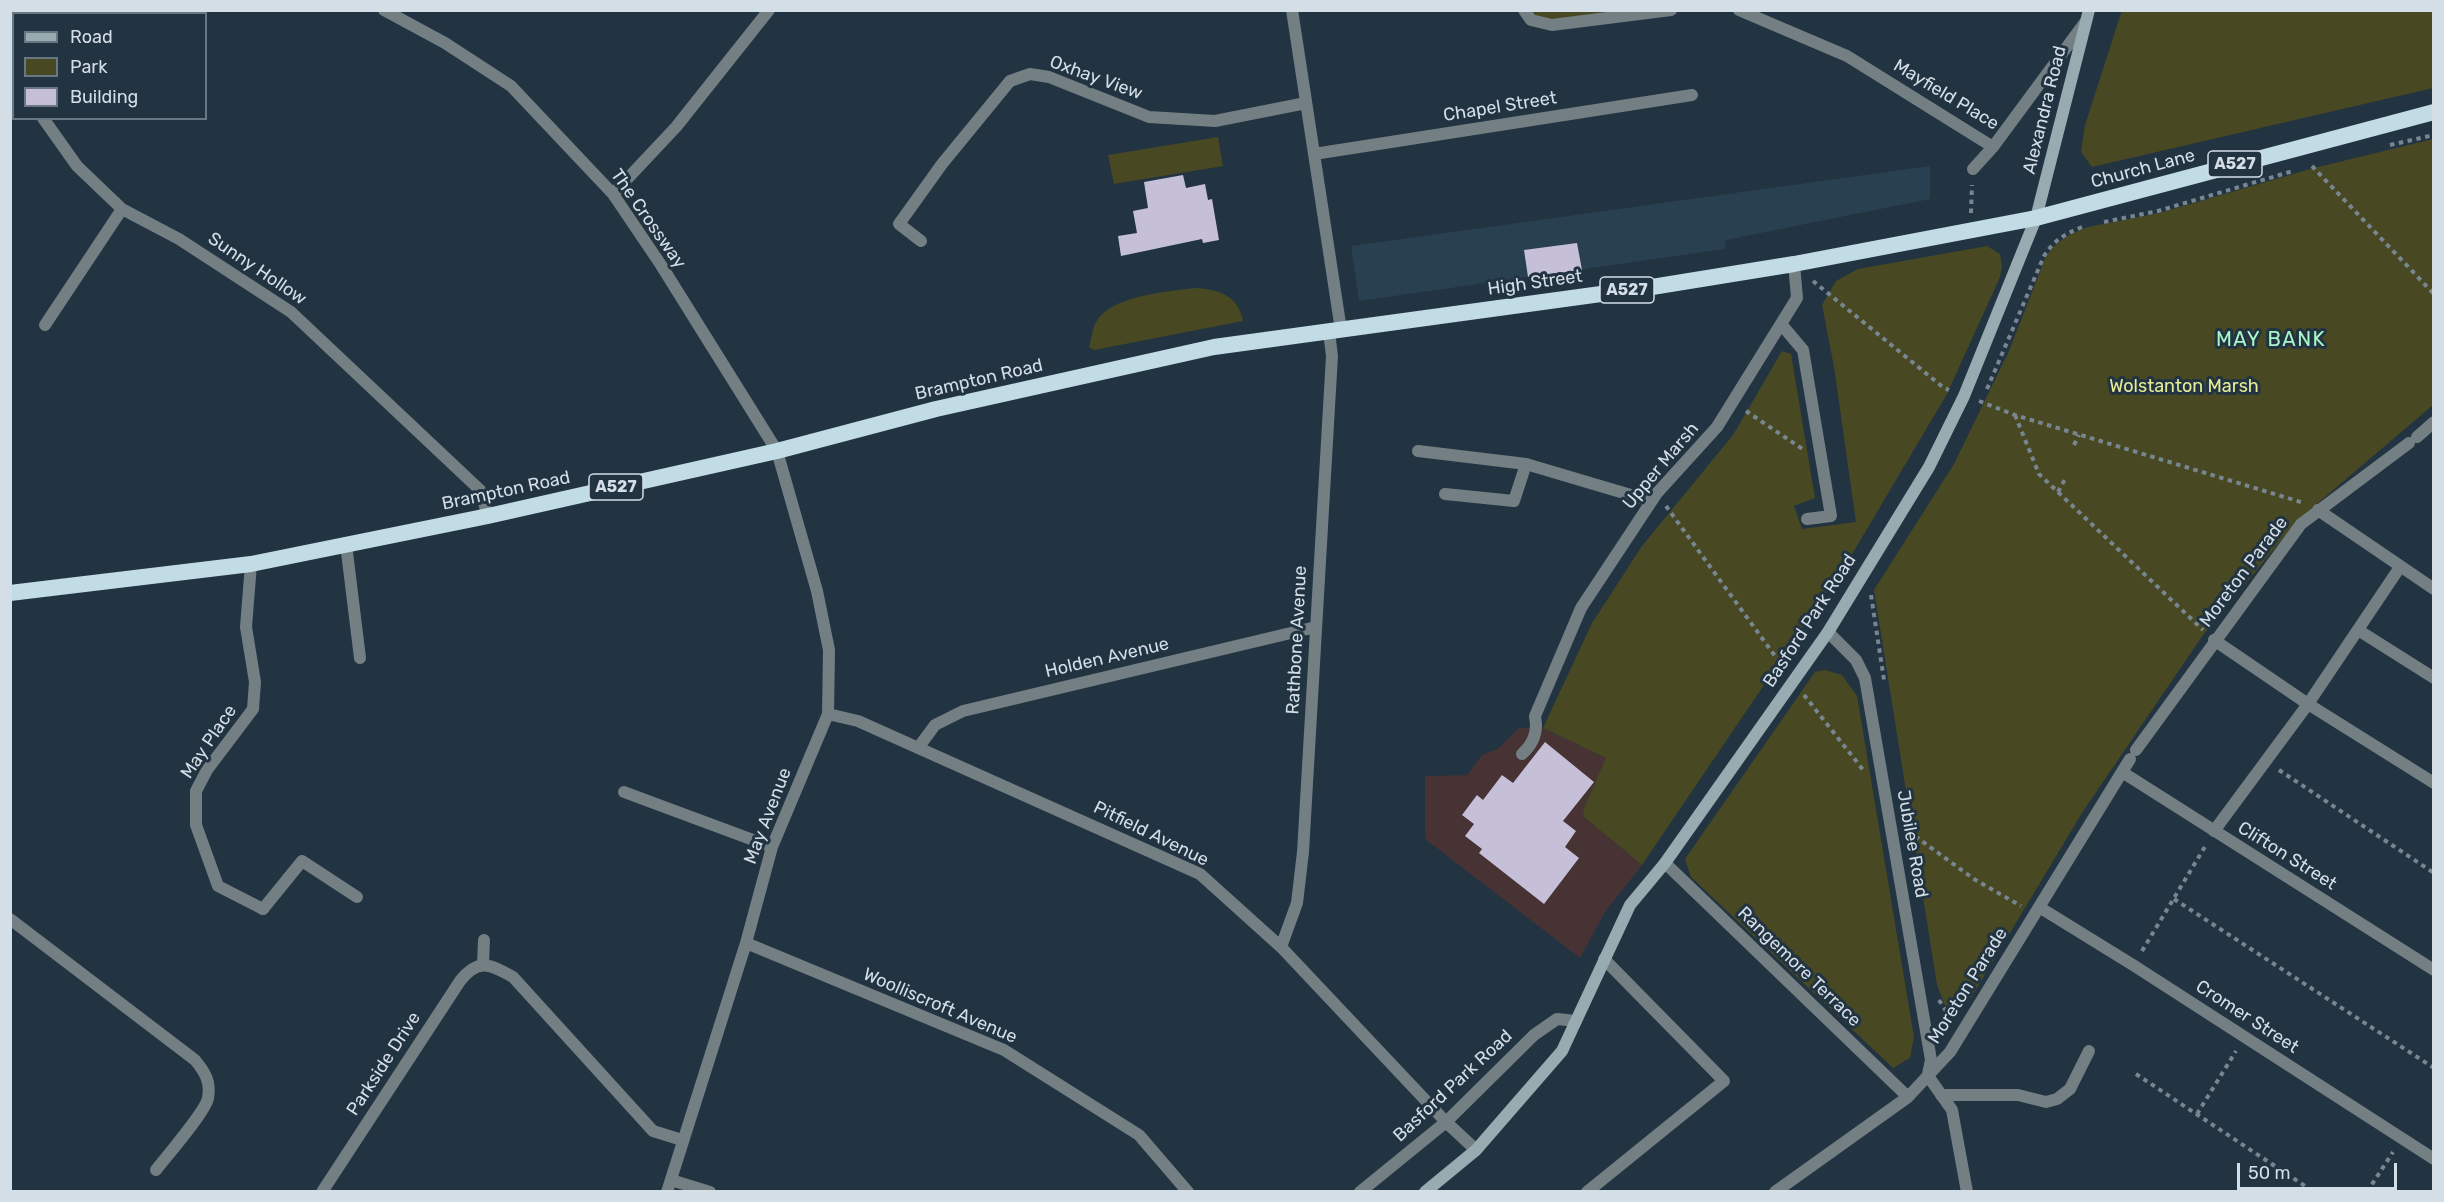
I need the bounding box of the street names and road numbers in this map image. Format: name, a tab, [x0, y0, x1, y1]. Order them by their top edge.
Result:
street label: Alexandra Road	[2019, 44, 2071, 176]
street label: Oxhay View	[1047, 51, 1145, 105]
street label: Mayfield Place	[1889, 55, 2003, 135]
street label: Chapel Street	[1442, 87, 1558, 127]
street label: Church Lane	[2089, 145, 2197, 193]
road number: A527	[2208, 151, 2262, 177]
street label: The Crossway	[606, 165, 690, 273]
street label: Sunny Hollow	[204, 228, 310, 310]
street label: High Street	[1486, 266, 1584, 300]
road number: A527	[1600, 277, 1654, 303]
street label: Brampton Road	[913, 355, 1045, 405]
street label: Upper Marsh	[1618, 418, 1704, 514]
street label: Brampton Road	[440, 467, 572, 515]
road number: A527	[589, 474, 643, 500]
street label: Moreton Parade	[2195, 512, 2293, 632]
street label: Basford Park Road	[1759, 550, 1861, 692]
street label: Rathbone Avenue	[1282, 565, 1312, 715]
street label: Holden Avenue	[1043, 633, 1171, 683]
street label: May Place	[176, 701, 242, 783]
street label: May Avenue	[740, 765, 796, 867]
street label: Jubilee Road	[1892, 789, 1932, 899]
street label: Pitfield Avenue	[1090, 797, 1212, 871]
street label: Clifton Street	[2234, 817, 2340, 895]
street label: Rangemore Terrace	[1733, 903, 1865, 1031]
street label: Moreton Parade	[1924, 924, 2012, 1048]
street label: Woolliscroft Avenue	[860, 964, 1020, 1048]
street label: Cromer Street	[2191, 976, 2303, 1058]
street label: Parkside Drive	[342, 1008, 426, 1120]
street label: Basford Park Road	[1389, 1025, 1517, 1147]

